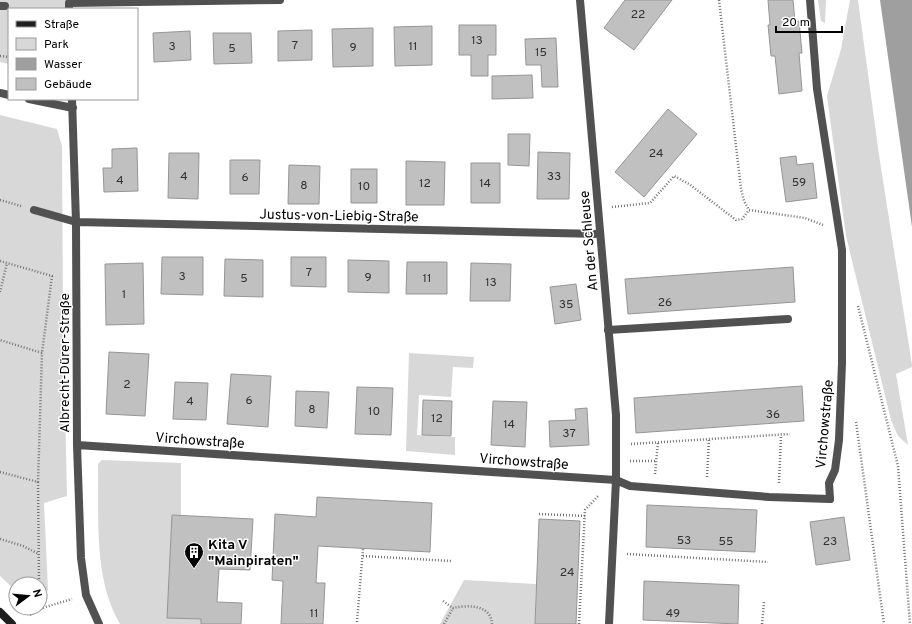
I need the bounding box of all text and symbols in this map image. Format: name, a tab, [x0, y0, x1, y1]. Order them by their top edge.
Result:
house number: 22	[631, 7, 645, 23]
legend	[8, 8, 138, 100]
scale bar	[776, 8, 842, 34]
text: 20 m	[782, 15, 810, 31]
text: Straße	[44, 17, 79, 33]
house number: 13	[471, 33, 483, 49]
text: Park	[44, 37, 69, 53]
house number: 7	[292, 38, 298, 54]
house number: 3	[168, 39, 176, 55]
house number: 11	[409, 39, 417, 55]
house number: 9	[349, 40, 357, 56]
house number: 5	[228, 41, 236, 57]
house number: 15	[535, 45, 547, 61]
text: Wasser	[44, 57, 83, 73]
text: Gebäude	[44, 77, 92, 93]
house number: 24	[649, 146, 663, 162]
house number: 4	[180, 169, 188, 185]
house number: 33	[547, 169, 561, 185]
house number: 6	[241, 170, 249, 186]
house number: 4	[116, 173, 124, 189]
house number: 59	[792, 175, 806, 191]
house number: 12	[419, 176, 431, 192]
house number: 14	[479, 176, 491, 192]
house number: 8	[300, 178, 308, 194]
house number: 10	[358, 179, 370, 195]
street label: An der Schleuse	[577, 190, 602, 292]
street label: Justus-von-Liebig-Straße	[259, 207, 419, 226]
house number: 7	[306, 265, 312, 281]
house number: 3	[178, 269, 186, 285]
house number: 9	[364, 270, 372, 286]
house number: 5	[240, 271, 248, 287]
house number: 11	[423, 271, 431, 287]
house number: 13	[485, 275, 497, 291]
house number: 1	[122, 287, 126, 303]
street label: Albrecht-Dürer-Straße	[57, 293, 74, 433]
house number: 26	[658, 295, 672, 311]
house number: 35	[559, 297, 573, 313]
house number: 2	[123, 377, 131, 393]
street label: Virchowstraße	[813, 379, 838, 469]
house number: 6	[245, 393, 253, 409]
house number: 4	[186, 394, 194, 410]
house number: 8	[308, 402, 316, 418]
house number: 10	[368, 404, 380, 420]
house number: 36	[766, 407, 780, 423]
house number: 12	[431, 411, 443, 427]
house number: 14	[503, 417, 515, 433]
house number: 37	[562, 426, 576, 442]
street label: Virchowstraße	[155, 430, 245, 453]
street label: Virchowstraße	[479, 451, 569, 474]
house number: 53	[677, 533, 691, 549]
house number: 55	[719, 534, 733, 550]
house number: 23	[823, 534, 837, 550]
place label: Kita V "Mainpiraten"	[208, 537, 299, 570]
building icon: Kita V "Mainpiraten"	[183, 541, 205, 569]
house number: 24	[560, 565, 574, 581]
north arrow	[8, 576, 48, 616]
text: N	[29, 588, 44, 599]
house number: 11	[310, 606, 318, 622]
house number: 49	[666, 606, 680, 622]

